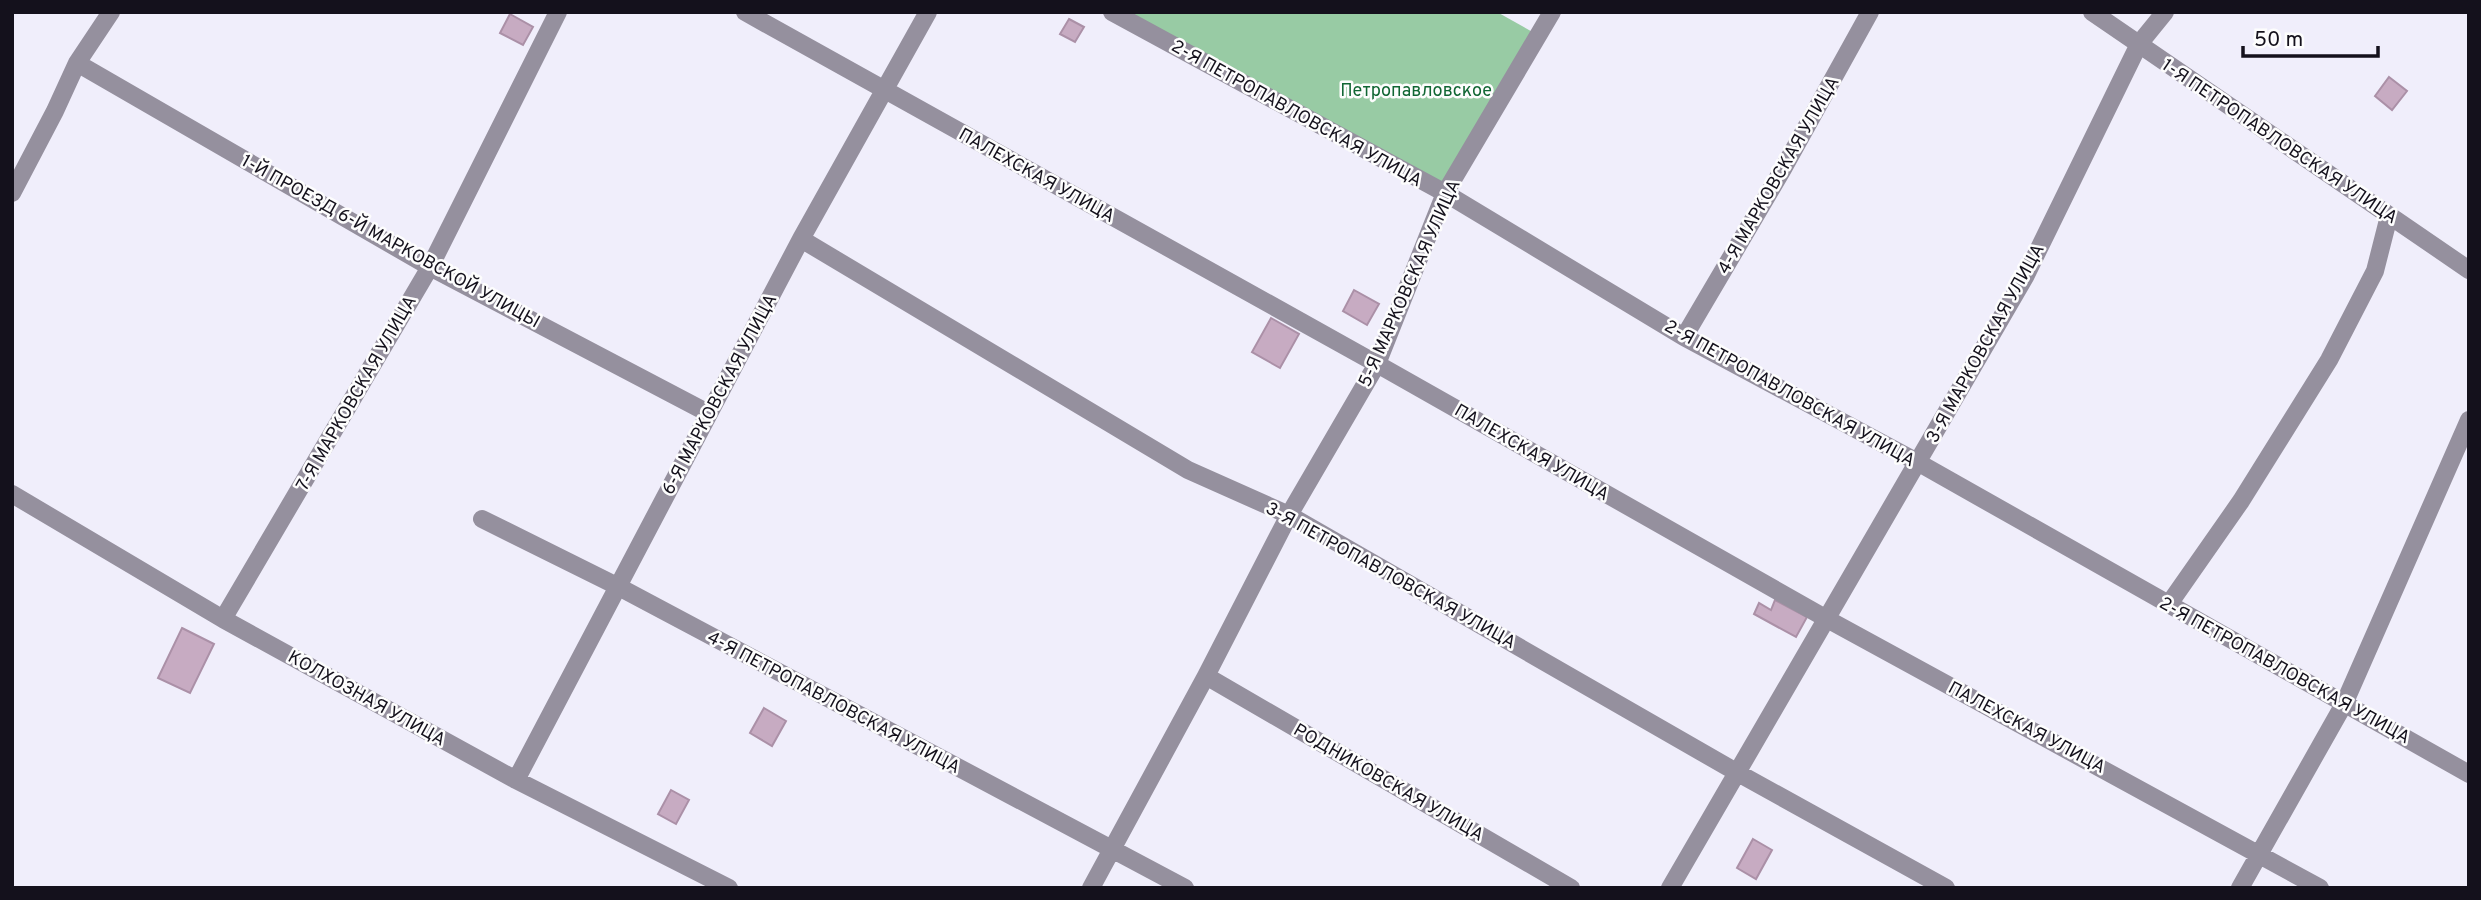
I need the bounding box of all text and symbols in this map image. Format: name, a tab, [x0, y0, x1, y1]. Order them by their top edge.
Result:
scale bar	[2243, 14, 2378, 58]
text: 50 m	[2254, 27, 2303, 54]
street label: 2-Я ПЕТРОПАВЛОВСКАЯ УЛИЦА	[1167, 36, 1426, 193]
street label: 1-Я ПЕТРОПАВЛОВСКАЯ УЛИЦА	[2157, 55, 2402, 230]
street label: 4-Я МАРКОВСКАЯ УЛИЦА	[1713, 73, 1845, 279]
park label: Петропавловское	[1340, 80, 1492, 103]
street label: ПАЛЕХСКАЯ УЛИЦА	[954, 124, 1118, 229]
street label: 1-Й ПРОЕЗД 6-Й МАРКОВСКОЙ УЛИЦЫ	[237, 149, 545, 334]
street label: 5-Я МАРКОВСКАЯ УЛИЦА	[1354, 176, 1467, 391]
street label: 3-Я МАРКОВСКАЯ УЛИЦА	[1922, 240, 2051, 447]
street label: 6-Я МАРКОВСКАЯ УЛИЦА	[658, 290, 783, 499]
street label: 7-Я МАРКОВСКАЯ УЛИЦА	[292, 292, 423, 496]
street label: 2-Я ПЕТРОПАВЛОВСКАЯ УЛИЦА	[1660, 316, 1919, 473]
street label: ПАЛЕХСКАЯ УЛИЦА	[1450, 400, 1613, 507]
street label: 3-Я ПЕТРОПАВЛОВСКАЯ УЛИЦА	[1261, 498, 1520, 655]
street label: 2-Я ПЕТРОПАВЛОВСКАЯ УЛИЦА	[2155, 593, 2414, 750]
street label: 4-Я ПЕТРОПАВЛОВСКАЯ УЛИЦА	[703, 627, 964, 780]
street label: КОЛХОЗНАЯ УЛИЦА	[283, 646, 449, 752]
street label: ПАЛЕХСКАЯ УЛИЦА	[1944, 677, 2109, 780]
street label: РОДНИКОВСКАЯ УЛИЦА	[1289, 719, 1488, 847]

